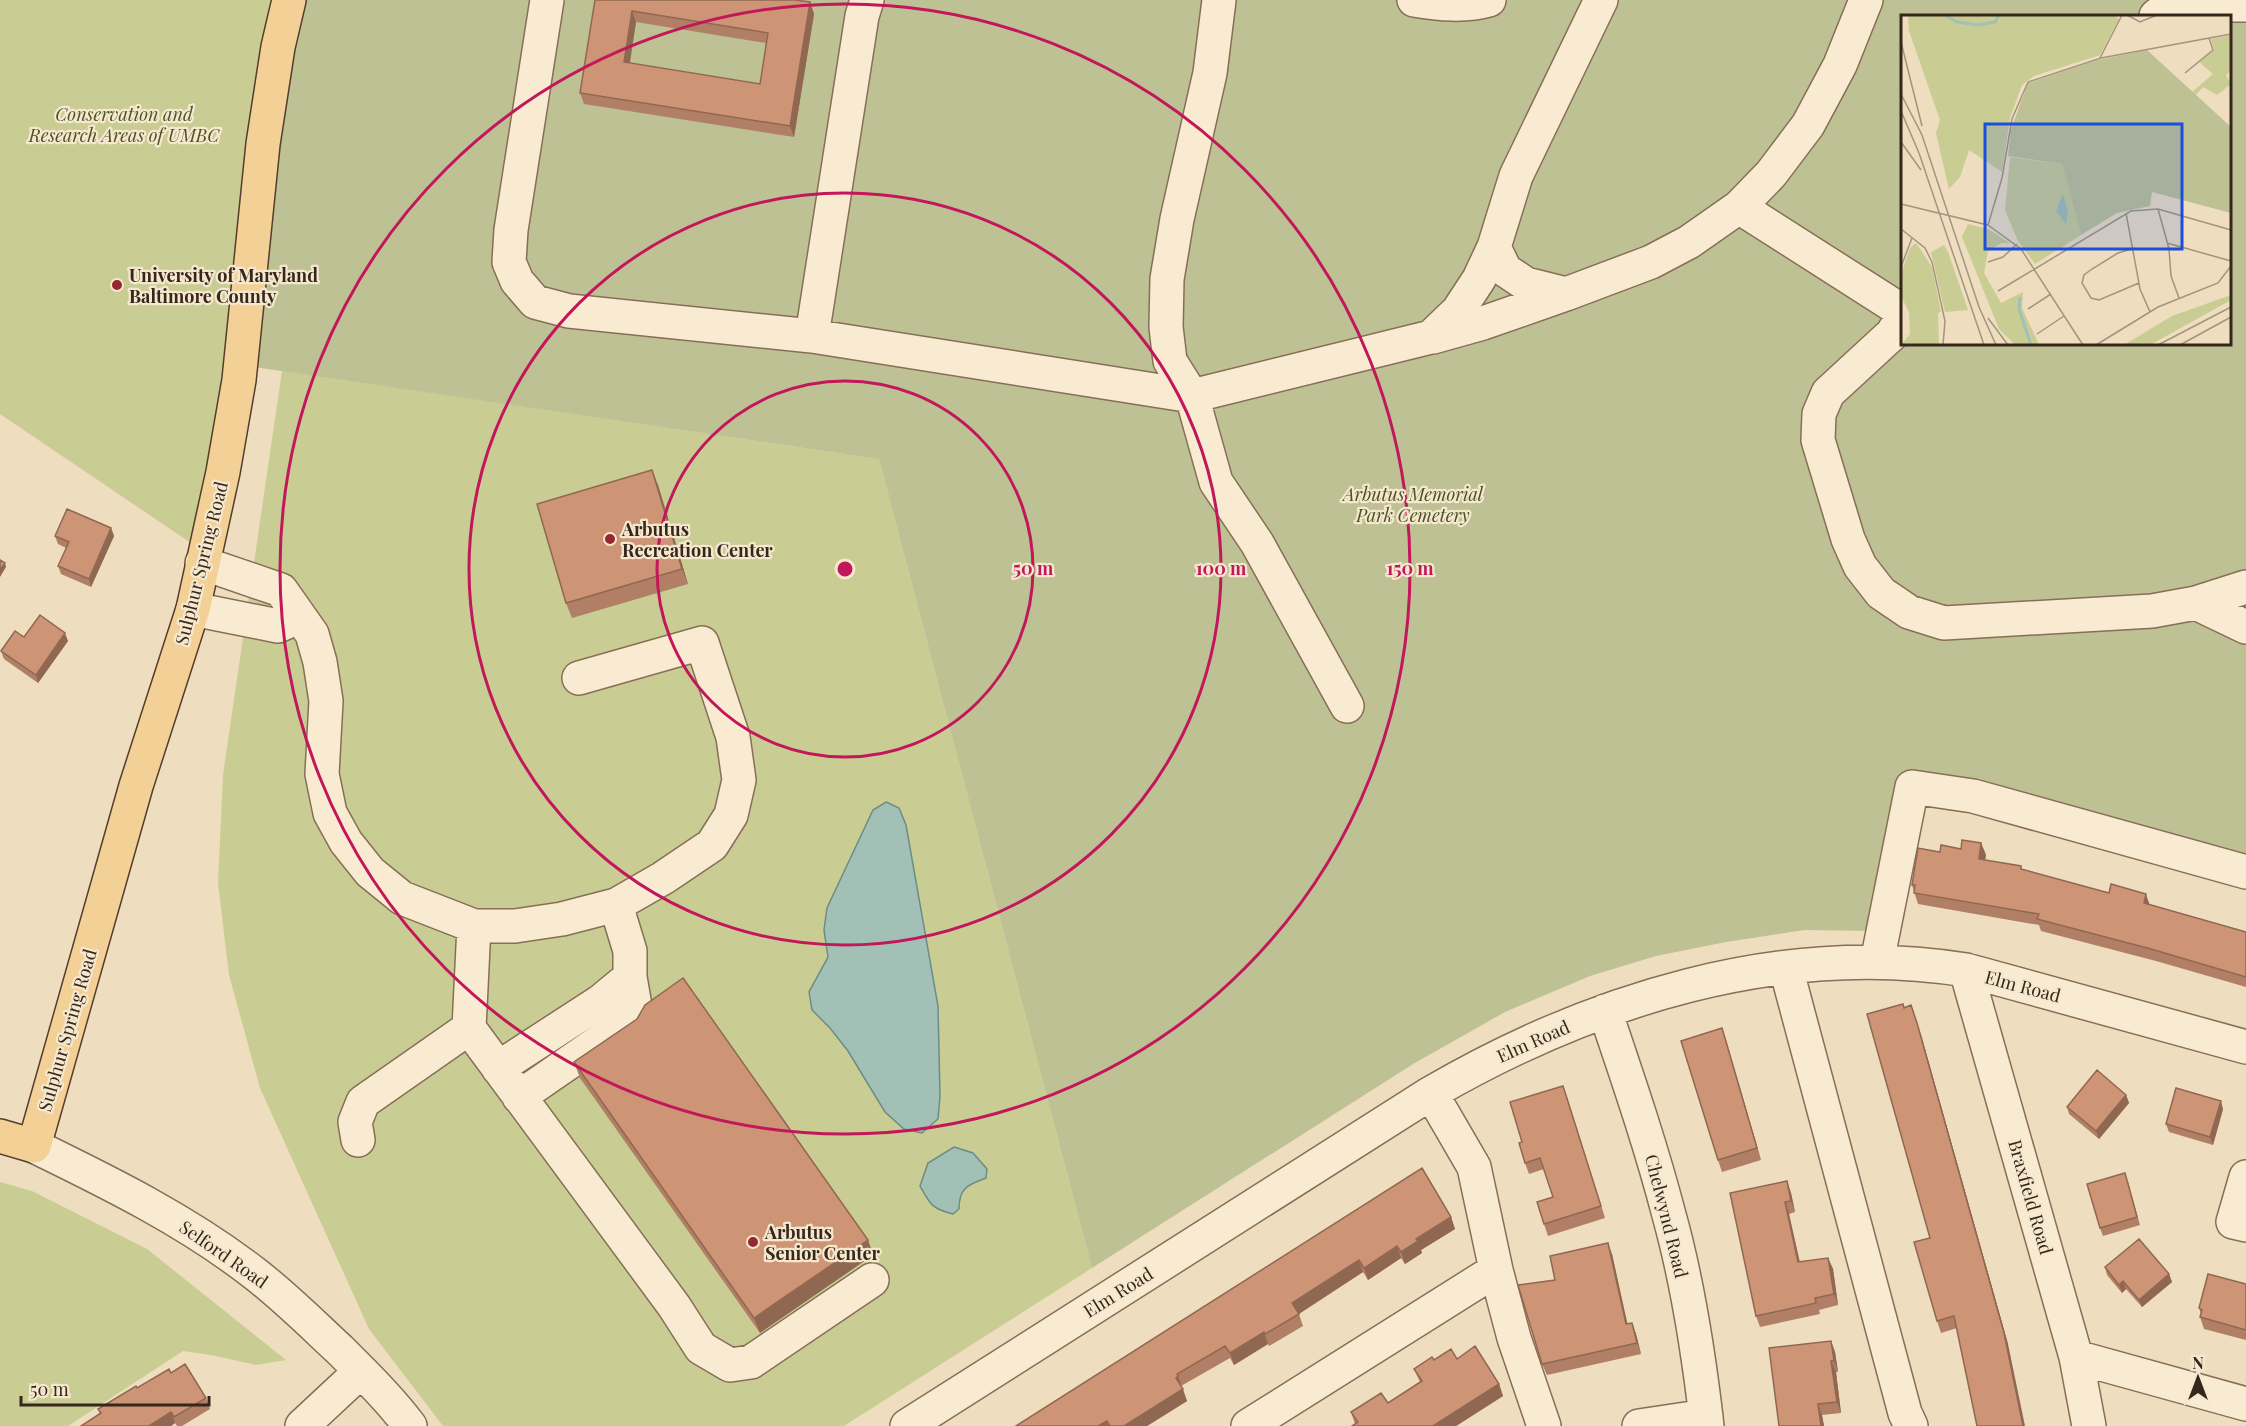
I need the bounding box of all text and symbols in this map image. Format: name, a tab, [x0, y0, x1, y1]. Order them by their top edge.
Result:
inset map	[1901, 15, 2231, 345]
park label: Conservation and Research Areas of UMBC	[28, 102, 220, 147]
place label: University of Maryland Baltimore County	[129, 263, 318, 308]
marker: University of Maryland Baltimore County	[110, 278, 124, 292]
street label: Sulphur Spring Road	[169, 478, 233, 647]
park label: Arbutus Memorial Park Cemetery	[1341, 482, 1484, 527]
place label: Arbutus Recreation Center	[621, 517, 773, 562]
marker: Arbutus Recreation Center	[603, 532, 617, 546]
text: 50 m	[1013, 556, 1054, 580]
text: 100 m	[1196, 556, 1247, 580]
text: 150 m	[1386, 556, 1434, 580]
centre of rings	[835, 559, 855, 579]
street label: Sulphur Spring Road	[32, 945, 102, 1114]
street label: Elm Road	[1982, 964, 2064, 1008]
street label: Elm Road	[1493, 1014, 1574, 1068]
street label: Braxfield Road	[2003, 1137, 2059, 1258]
street label: Chelwynd Road	[1640, 1152, 1694, 1281]
street label: Selford Road	[175, 1215, 274, 1294]
place label: Arbutus Senior Center	[764, 1220, 881, 1265]
marker: Arbutus Senior Center	[746, 1235, 760, 1249]
street label: Elm Road	[1079, 1261, 1158, 1323]
north arrow	[2168, 1348, 2228, 1408]
text: N	[2192, 1352, 2204, 1373]
scale bar	[21, 1369, 208, 1407]
text: 50 m	[30, 1377, 69, 1401]

